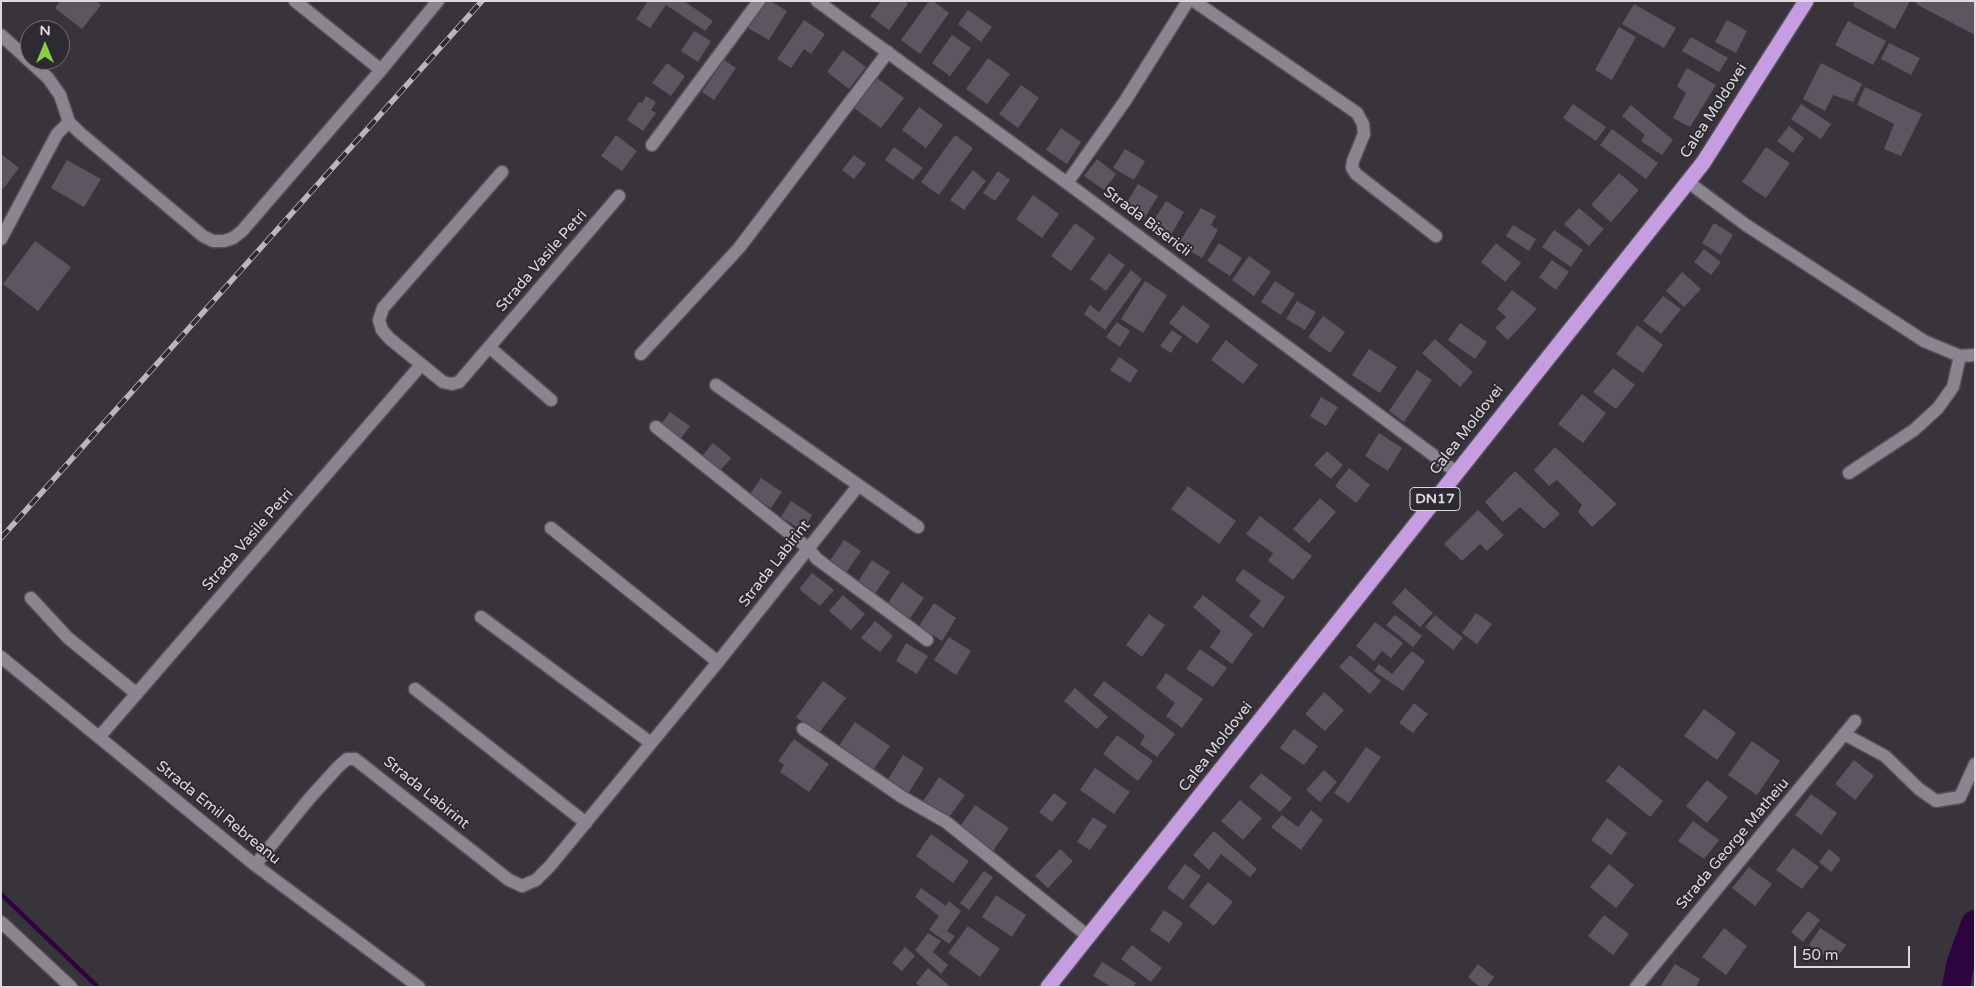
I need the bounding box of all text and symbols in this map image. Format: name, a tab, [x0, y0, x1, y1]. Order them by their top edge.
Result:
north arrow	[20, 20, 70, 70]
text: N	[39, 22, 51, 39]
street label: Calea Moldovei	[1677, 60, 1751, 162]
street label: Strada Bisericii	[1100, 183, 1194, 261]
street label: Strada Vasile Petri	[493, 206, 591, 316]
street label: Calea Moldovei	[1426, 381, 1508, 479]
street label: Strada Vasile Petri	[199, 485, 297, 595]
road number: DN17	[1410, 488, 1460, 510]
street label: Strada Labirint	[736, 517, 814, 611]
street label: Calea Moldovei	[1175, 698, 1257, 796]
street label: Strada Labirint	[380, 753, 472, 833]
street label: Strada Emil Rebreanu	[152, 757, 284, 869]
street label: Strada George Matheiu	[1673, 775, 1793, 913]
scale bar	[1796, 936, 1912, 968]
text: 50 m	[1802, 946, 1839, 964]

